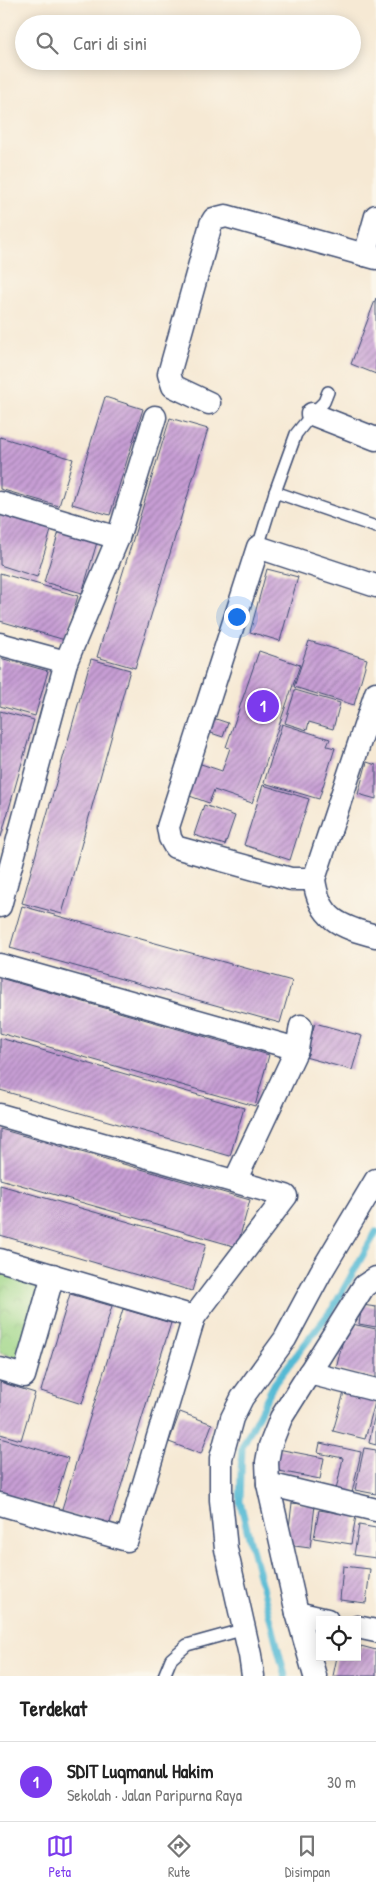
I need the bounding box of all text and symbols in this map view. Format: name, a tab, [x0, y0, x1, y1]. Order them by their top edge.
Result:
search box	[15, 15, 361, 70]
icon: search	[33, 29, 61, 57]
text: Cari di sini	[73, 30, 147, 56]
your location	[224, 604, 250, 630]
pin: 1	[247, 687, 279, 725]
map controls	[316, 1616, 361, 1661]
button: locate	[316, 1616, 361, 1661]
text: Terdekat	[20, 1694, 87, 1723]
text: SDIT Luqmanul Hakim	[67, 1758, 213, 1784]
text: 1	[33, 1771, 39, 1793]
text: 30 m	[327, 1771, 356, 1793]
text: Sekolah · Jalan Paripurna Raya	[67, 1784, 242, 1806]
tab: Peta	[46, 1832, 74, 1881]
tab: Rute	[165, 1832, 193, 1881]
tab: Disimpan	[285, 1832, 330, 1881]

